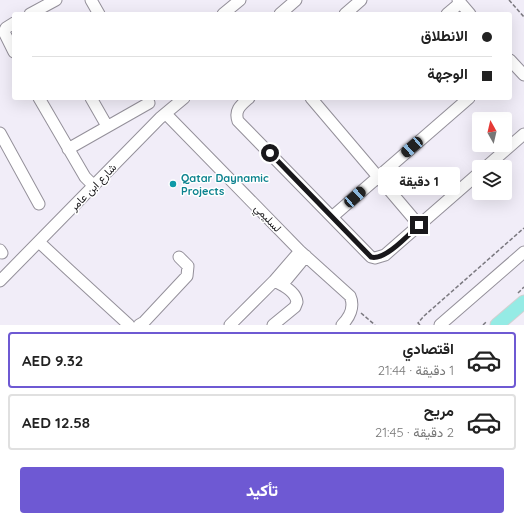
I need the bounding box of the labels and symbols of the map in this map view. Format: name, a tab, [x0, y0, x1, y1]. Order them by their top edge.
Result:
north arrow	[472, 112, 512, 152]
car	[399, 135, 425, 159]
route start	[261, 144, 279, 162]
street label: شارع ابن عامر	[66, 160, 120, 215]
callout: 1 دقيقة	[378, 167, 460, 195]
place label: Qatar Daynamic Projects	[181, 171, 269, 198]
marker: Qatar Daynamic Projects	[168, 179, 178, 189]
car	[342, 185, 368, 209]
street label: لسليمي	[249, 201, 285, 237]
route end	[410, 216, 428, 234]

